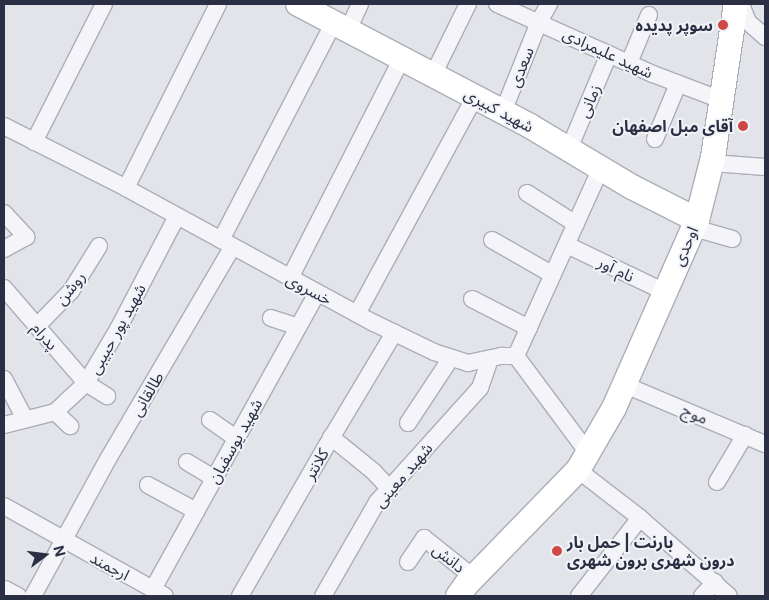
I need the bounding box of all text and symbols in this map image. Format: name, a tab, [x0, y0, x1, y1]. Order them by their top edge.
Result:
place label: سوپر پدیده	[635, 15, 713, 35]
marker: سوپر پدیده	[717, 19, 729, 31]
street label: شهید علیمرادی	[560, 24, 656, 82]
street label: سعدی	[504, 44, 538, 90]
street label: زمانی	[573, 81, 605, 121]
street label: شهید کبیری	[461, 84, 537, 136]
place label: آقای مبل اصفهان	[612, 116, 733, 136]
marker: آقای مبل اصفهان	[737, 120, 749, 132]
street label: اوحدی	[668, 223, 702, 269]
street label: نام آور	[595, 252, 637, 286]
street label: روشن	[51, 267, 89, 309]
street label: خسروی	[283, 269, 335, 309]
street label: شهید پور حبیبی	[84, 280, 150, 378]
street label: پدرام	[28, 318, 62, 354]
street label: طالقانی	[126, 368, 168, 420]
street label: شهید یوسفیان	[204, 395, 266, 487]
street label: موج	[679, 400, 711, 428]
street label: شهید معینی	[370, 439, 436, 511]
street label: کلانتر	[299, 445, 333, 483]
north arrow	[20, 530, 70, 580]
place label: بارنت | حمل بار درون شهری برون شهری	[567, 532, 734, 570]
street label: دانش	[429, 539, 469, 577]
text: N	[50, 544, 70, 558]
marker: بارنت | حمل بار درون شهری برون شهری	[551, 545, 563, 557]
street label: ارجمند	[87, 548, 133, 584]

